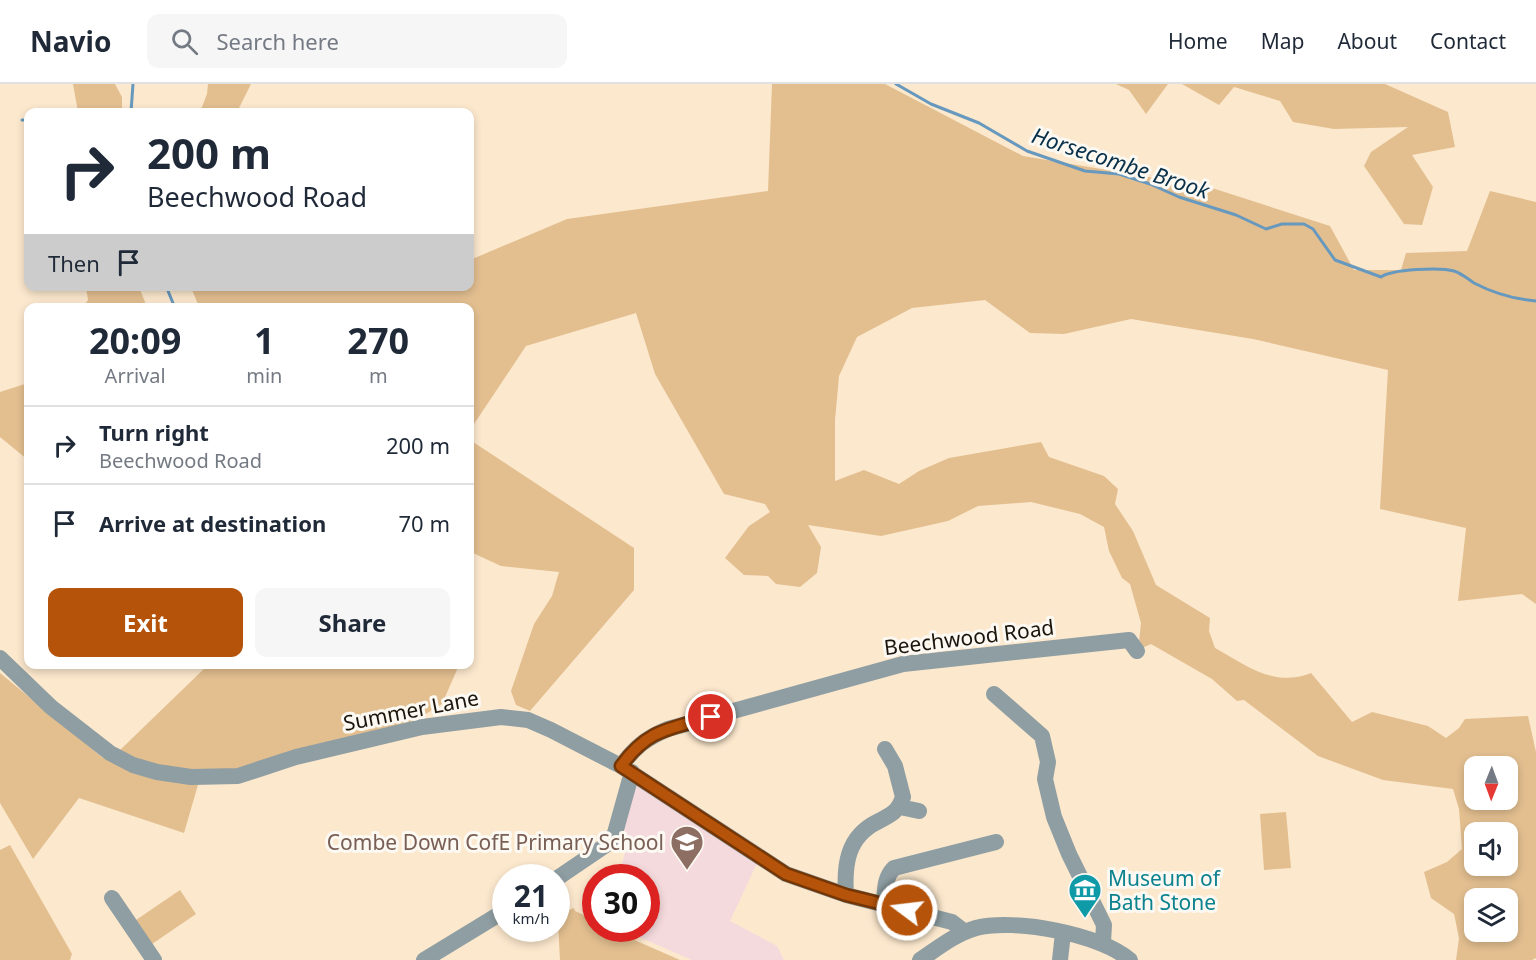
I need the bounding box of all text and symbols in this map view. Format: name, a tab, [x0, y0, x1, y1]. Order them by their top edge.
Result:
search box	[147, 14, 567, 68]
text: Navio	[30, 22, 111, 60]
icon: search	[168, 25, 201, 58]
text: Search here	[216, 26, 339, 56]
text: Home	[1168, 27, 1228, 55]
text: Map	[1261, 27, 1304, 55]
text: About	[1337, 27, 1397, 55]
text: Contact	[1430, 27, 1506, 55]
water label: Horsecombe Brook	[1028, 119, 1215, 205]
text: 200 m	[147, 124, 271, 181]
icon: right	[48, 132, 126, 210]
text: Beechwood Road	[147, 178, 367, 215]
icon: arrive	[112, 246, 145, 279]
text: Then	[48, 248, 100, 278]
text: 20:09	[89, 316, 181, 365]
text: 1	[254, 316, 275, 365]
text: 270	[347, 316, 409, 365]
text: Arrival	[105, 362, 166, 389]
text: min	[246, 362, 282, 389]
text: m	[369, 362, 388, 389]
text: Turn right	[99, 417, 209, 447]
icon: right	[48, 429, 81, 462]
text: 200 m	[386, 430, 450, 460]
text: Beechwood Road	[99, 447, 262, 474]
icon: arrive	[48, 507, 81, 540]
text: Arrive at destination	[99, 508, 326, 538]
text: 70 m	[399, 508, 450, 538]
button: Exit	[48, 588, 243, 657]
button: Share	[255, 588, 450, 657]
street label: Beechwood Road	[882, 613, 1056, 661]
street label: Summer Lane	[341, 683, 481, 737]
pin	[685, 691, 736, 742]
icon: arrive	[694, 700, 727, 733]
north arrow	[1464, 756, 1518, 810]
map controls	[1464, 756, 1518, 942]
button: sound	[1464, 822, 1518, 876]
school or university icon: Combe Down CofE Primary School	[669, 824, 705, 871]
place label: Combe Down CofE Primary School	[327, 828, 664, 856]
speed limit sign: 30	[582, 864, 660, 942]
place label: Museum of Bath Stone	[1108, 864, 1222, 916]
museum icon: Museum of Bath Stone	[1067, 872, 1103, 919]
text: 21	[514, 875, 548, 916]
position arrow	[875, 878, 939, 942]
button: layers	[1464, 888, 1518, 942]
text: km/h	[513, 908, 549, 928]

